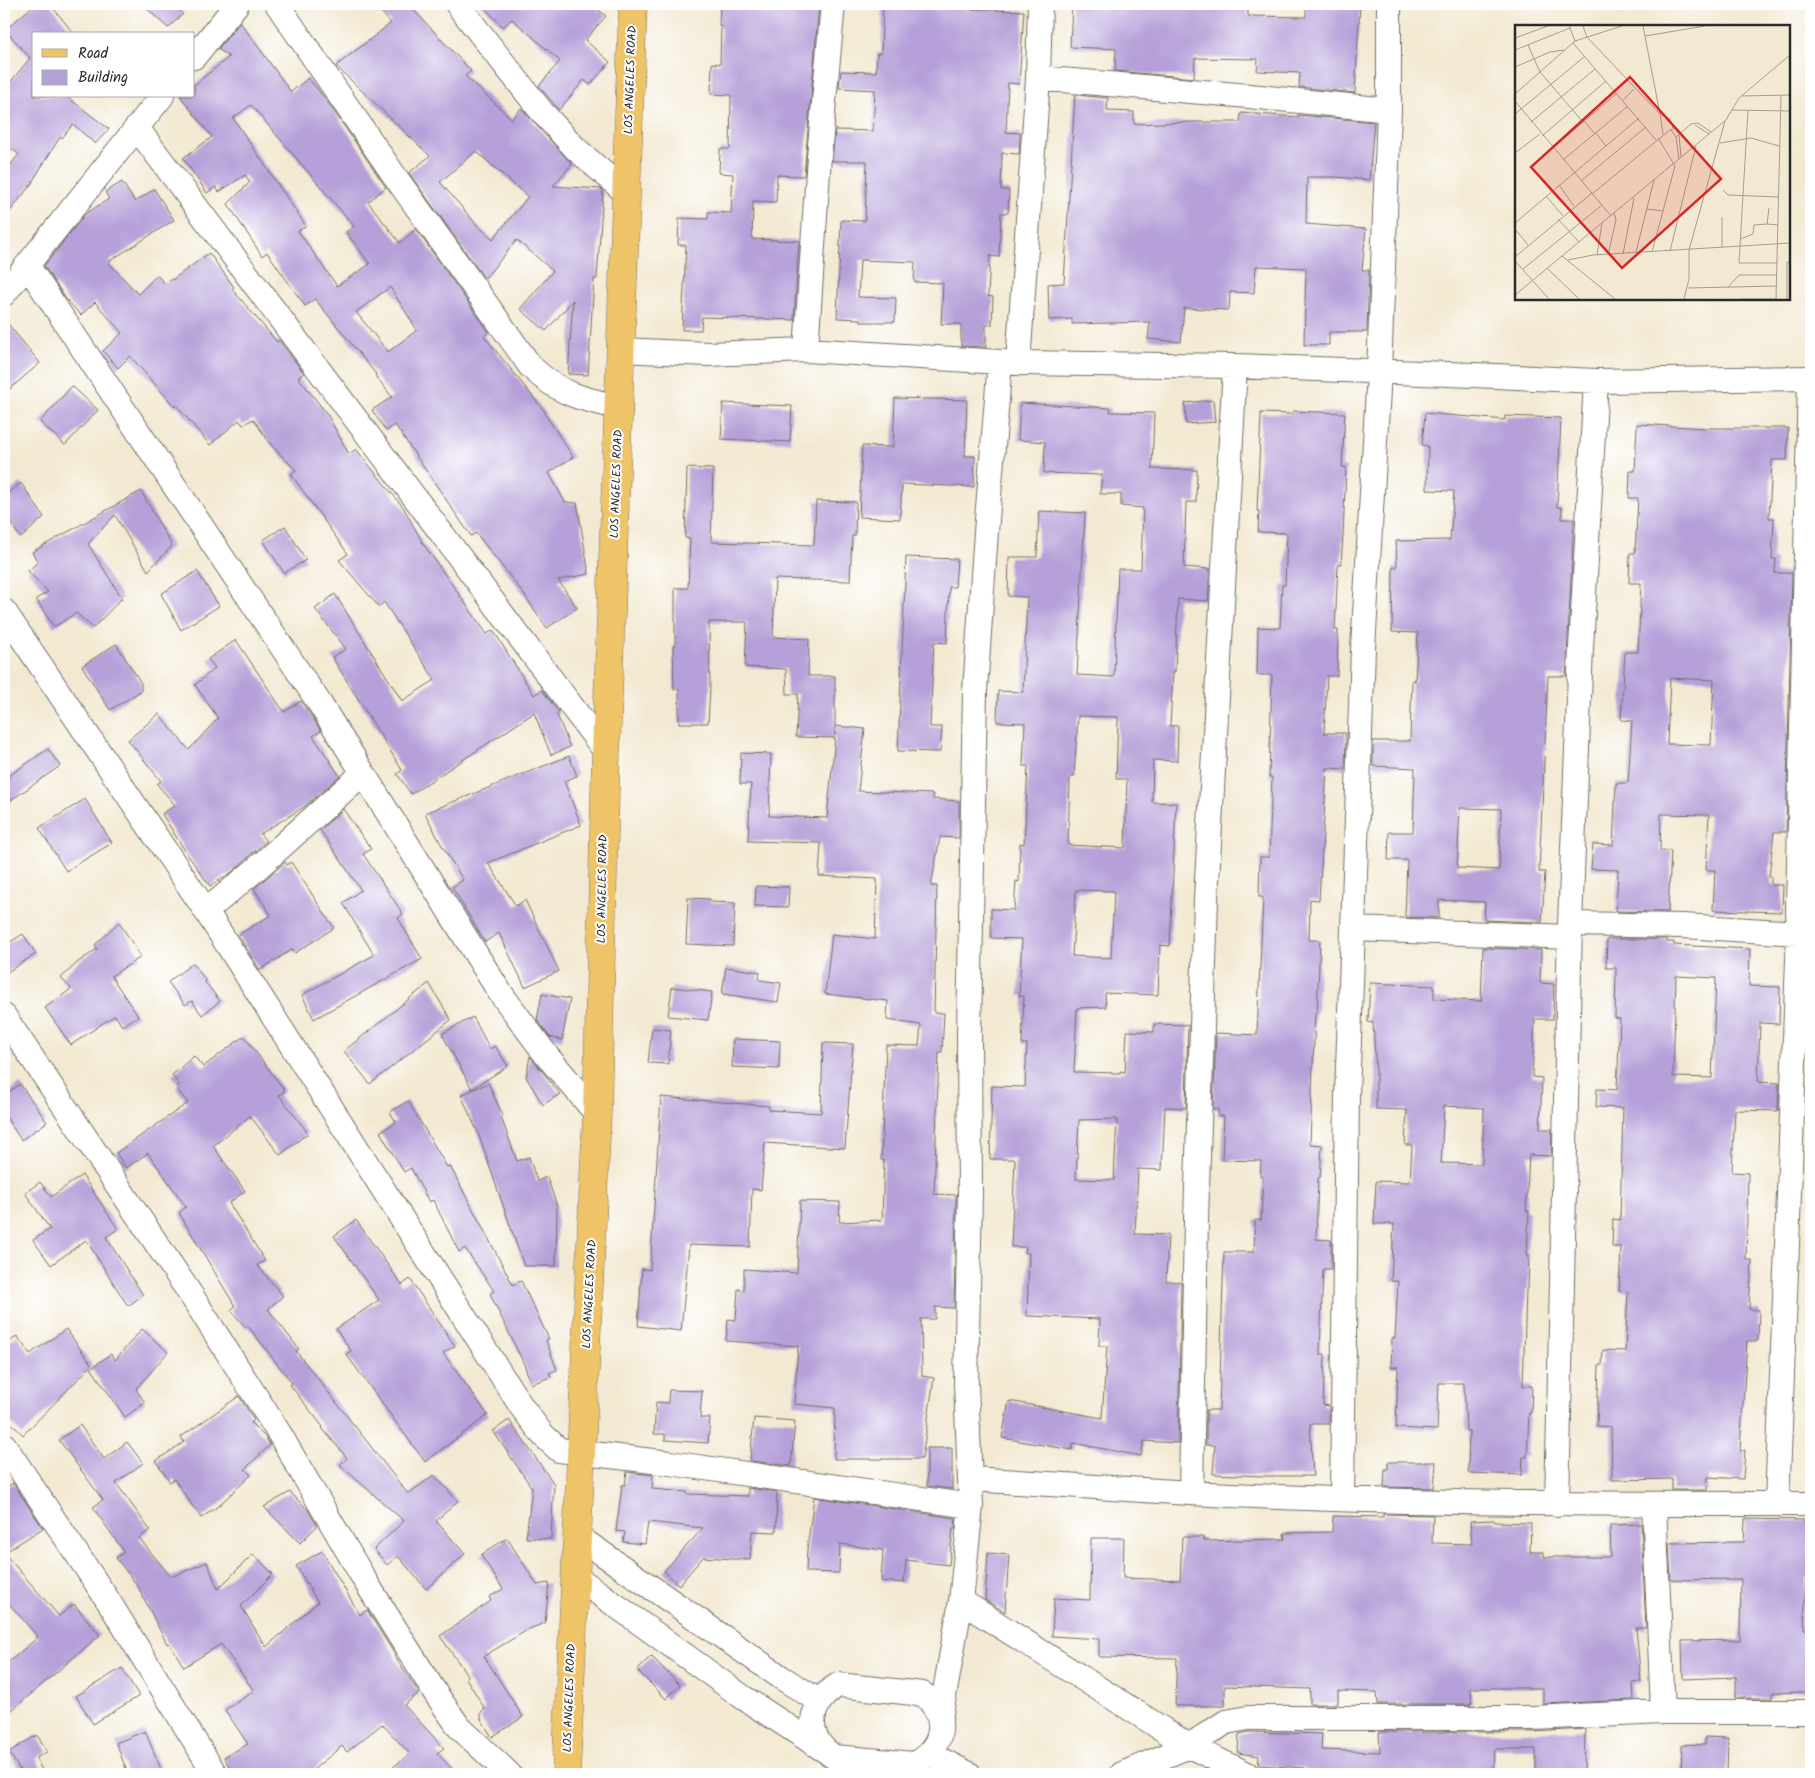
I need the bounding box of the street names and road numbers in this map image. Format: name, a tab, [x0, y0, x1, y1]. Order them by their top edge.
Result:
street label: LOS ANGELES ROAD	[619, 25, 642, 135]
street label: LOS ANGELES ROAD	[605, 429, 628, 539]
street label: LOS ANGELES ROAD	[592, 834, 613, 944]
street label: LOS ANGELES ROAD	[577, 1239, 602, 1349]
street label: LOS ANGELES ROAD	[558, 1643, 581, 1753]

